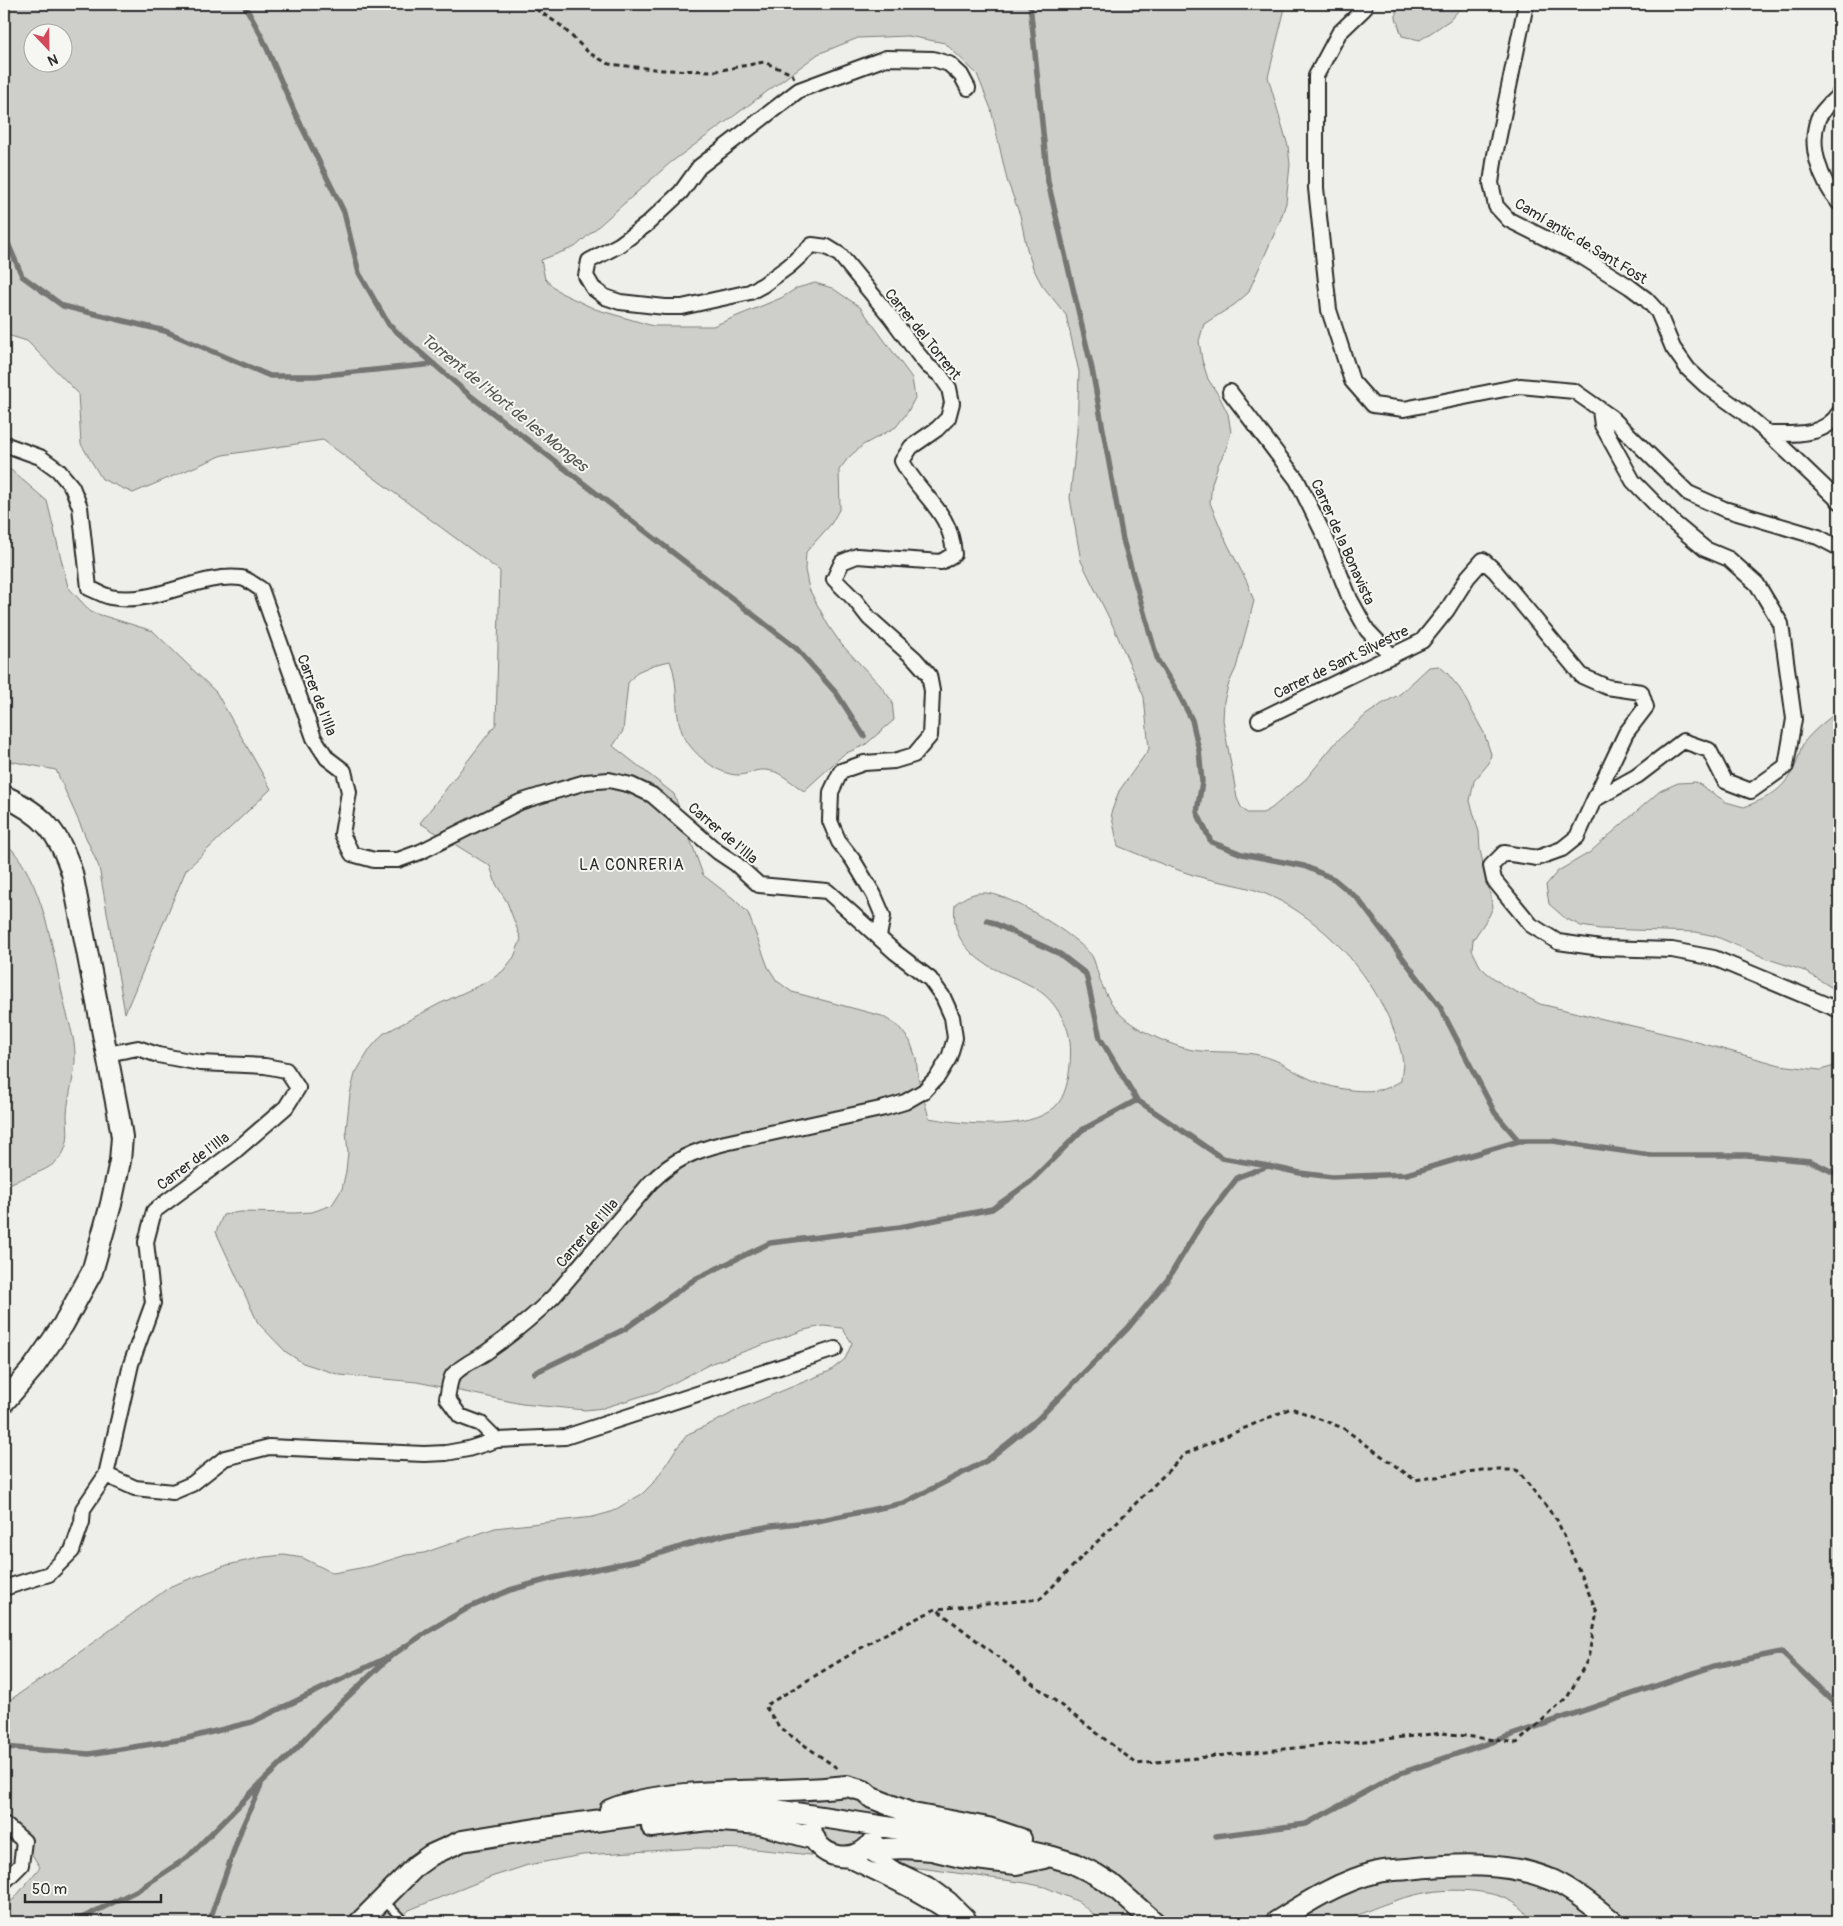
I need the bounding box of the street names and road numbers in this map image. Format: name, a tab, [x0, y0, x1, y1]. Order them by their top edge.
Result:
street label: Camí antic de Sant Fost	[1511, 194, 1651, 289]
street label: Carrer del Torrent	[880, 285, 966, 385]
street label: Carrer de la Bonavista	[1306, 476, 1379, 608]
street label: Carrer de Sant Silvestre	[1271, 621, 1412, 703]
street label: Carrer de l'Illa	[292, 652, 341, 739]
street label: Carrer de l'Illa	[684, 799, 762, 868]
street label: Carrer de l'Illa	[153, 1128, 233, 1195]
street label: Carrer de l'Illa	[552, 1195, 623, 1272]

